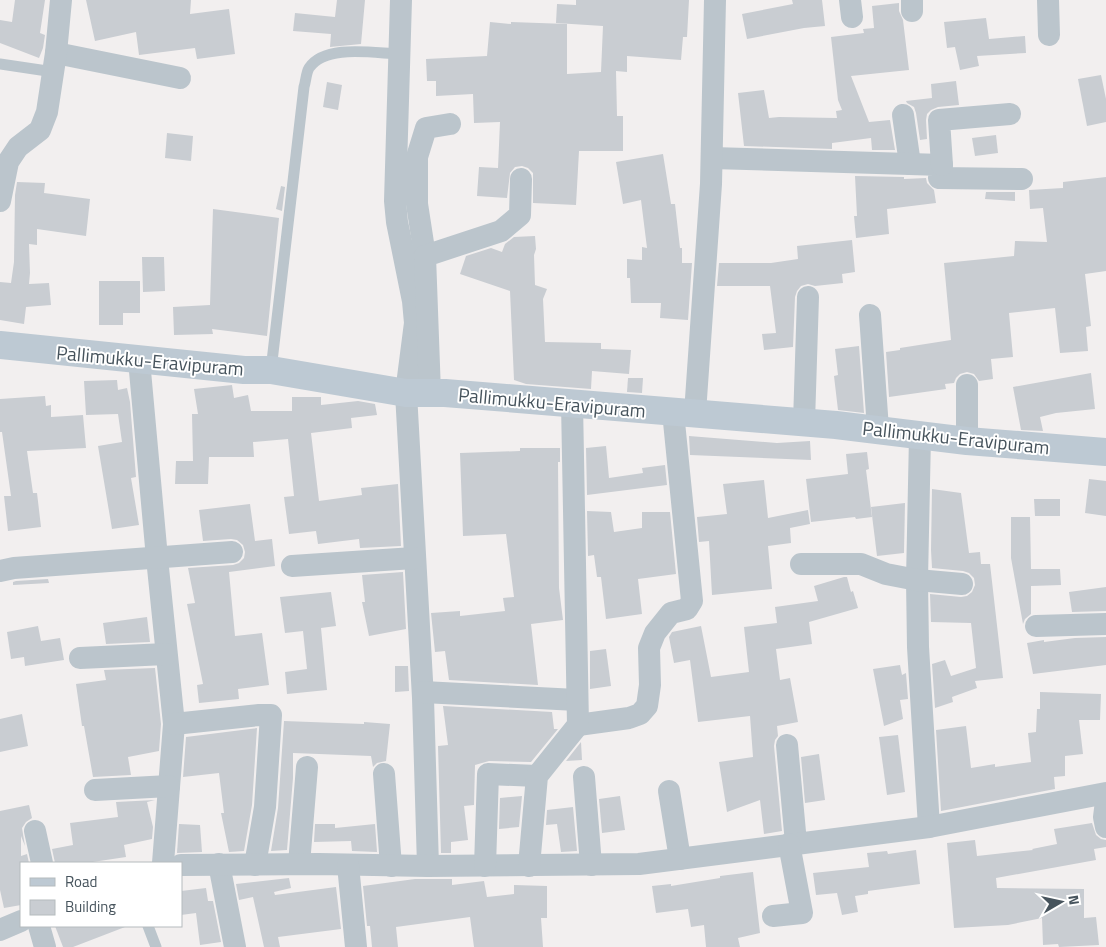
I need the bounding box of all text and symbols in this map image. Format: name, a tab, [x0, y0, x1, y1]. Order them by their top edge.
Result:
street label: Pallimukku-Eravipuram	[55, 337, 245, 383]
street label: Pallimukku-Eravipuram	[457, 379, 647, 425]
street label: Pallimukku-Eravipuram	[861, 413, 1051, 461]
legend	[20, 862, 182, 927]
text: Road	[65, 870, 97, 893]
north arrow	[1036, 877, 1086, 927]
text: N	[1063, 893, 1085, 906]
text: Building	[65, 895, 116, 918]

